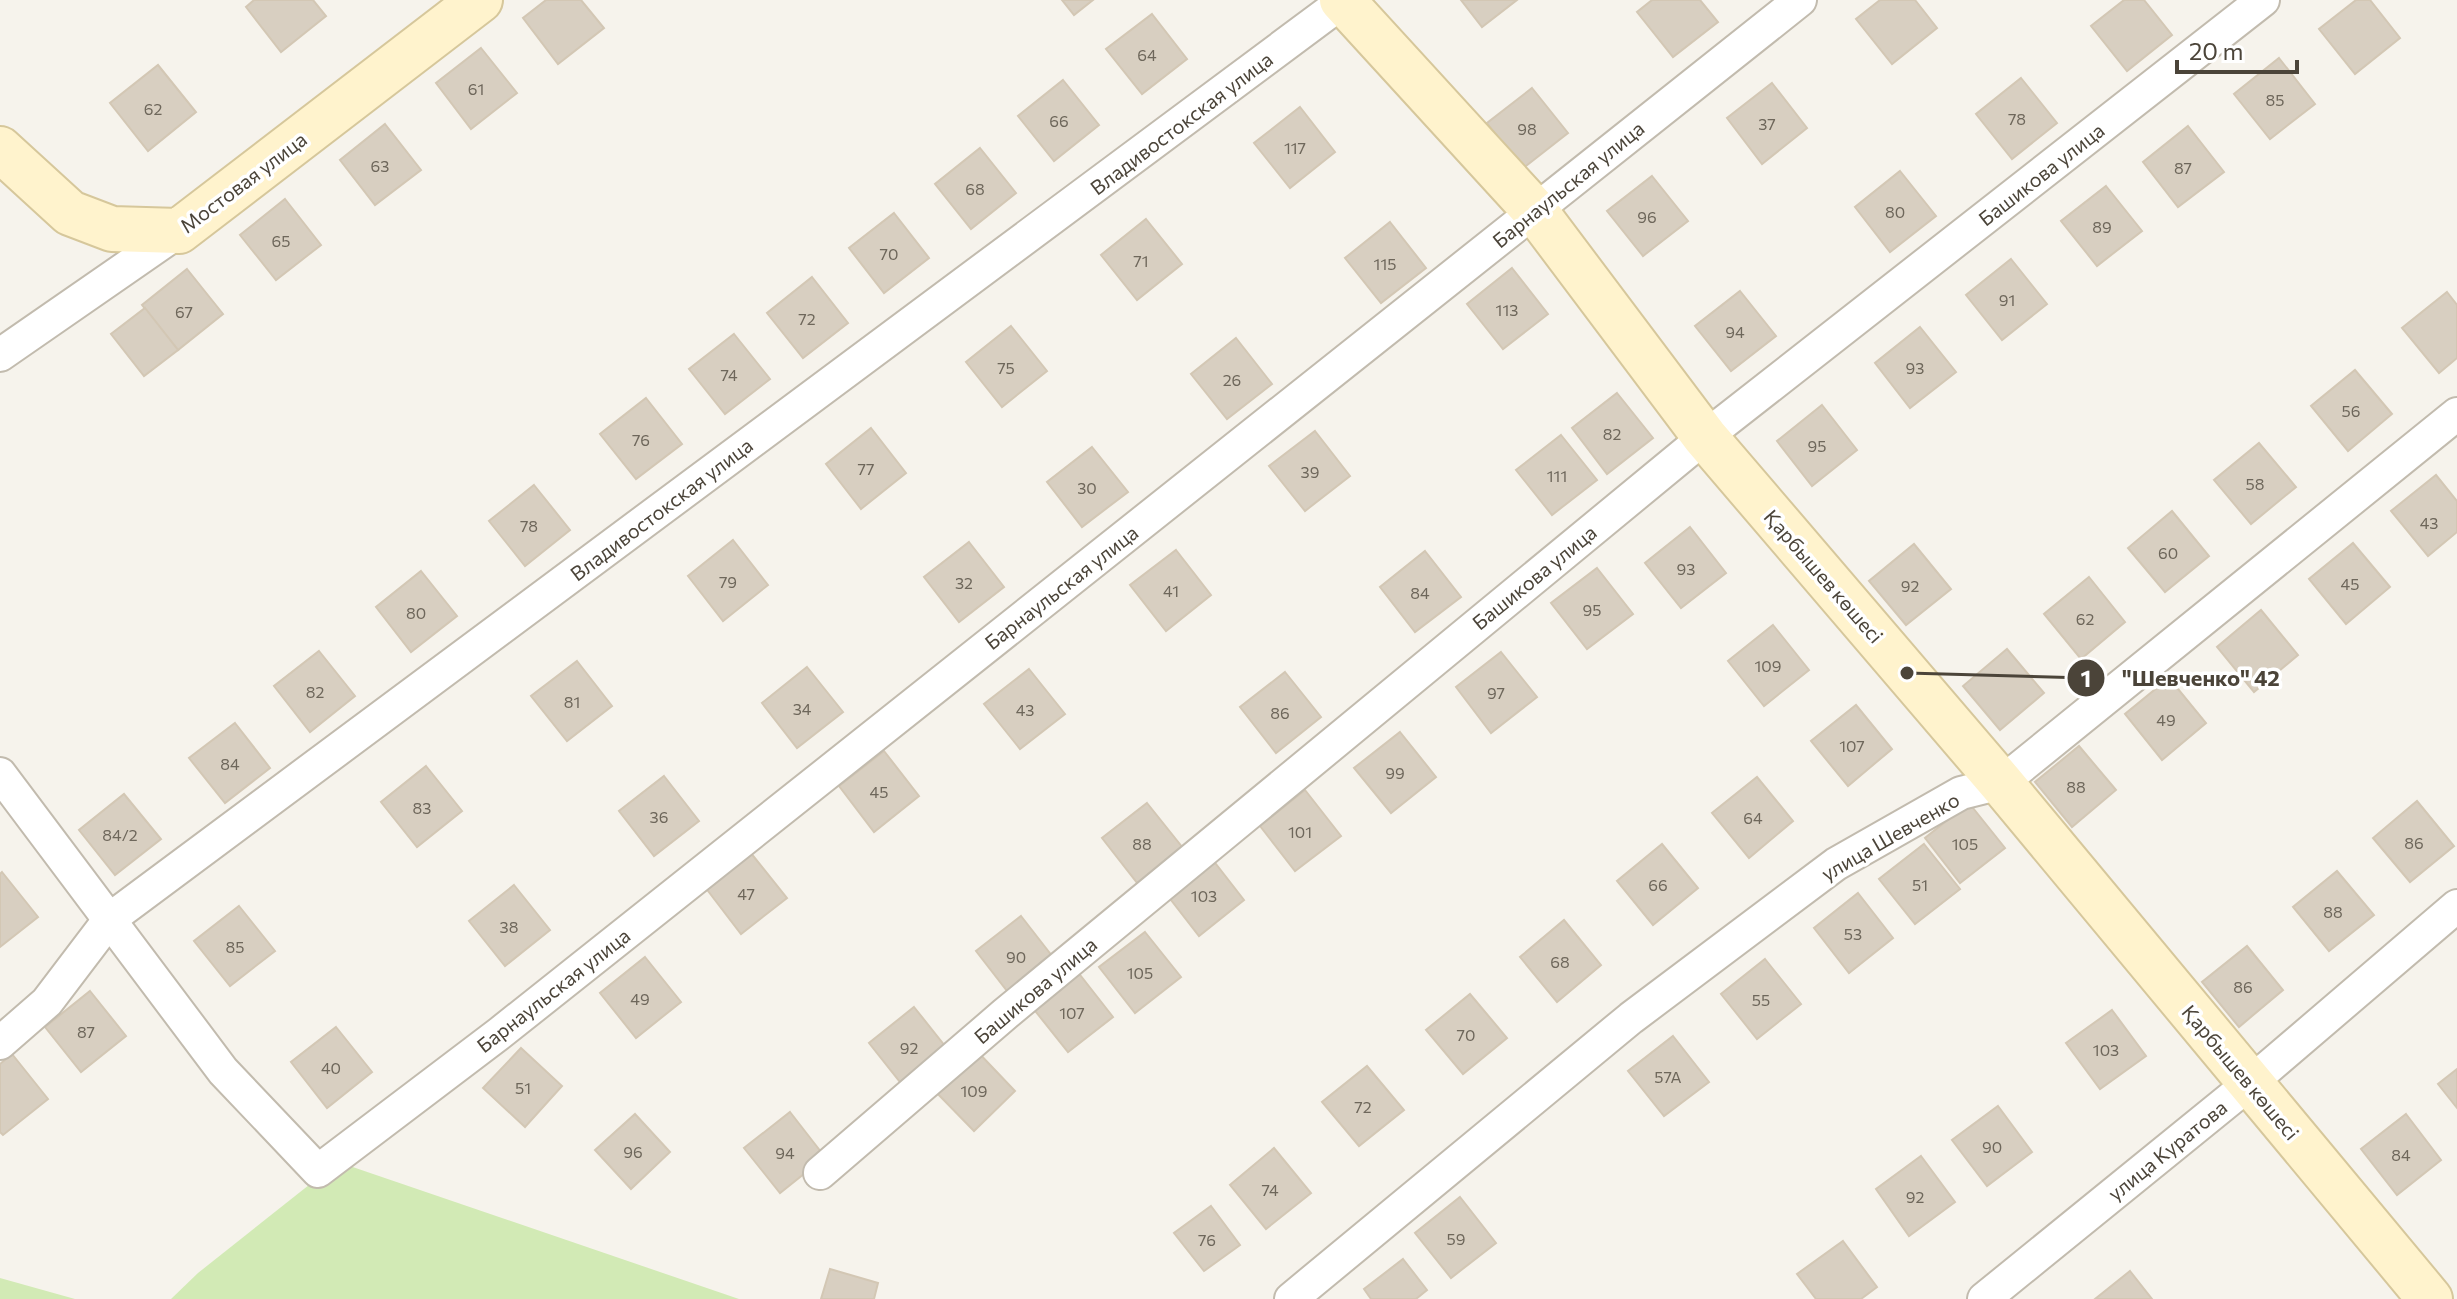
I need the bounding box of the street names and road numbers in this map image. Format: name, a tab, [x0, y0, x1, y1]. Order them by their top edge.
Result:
street label: Владивостокская улица	[1085, 47, 1277, 199]
street label: Барнаульская улица	[1488, 116, 1648, 252]
street label: Башикова улица	[1973, 118, 2109, 230]
street label: Мостовая улица	[175, 127, 311, 237]
street label: Владивостокская улица	[565, 433, 757, 585]
street label: Қарбышев көшесі	[1760, 504, 1888, 648]
street label: Барнаульская улица	[980, 520, 1142, 654]
street label: Башикова улица	[1467, 520, 1601, 634]
street label: улица Шевченко	[1817, 787, 1963, 885]
street label: Барнаульская улица	[472, 923, 634, 1057]
street label: Башикова улица	[969, 932, 1101, 1048]
street label: Қарбышев көшесі	[2178, 1000, 2304, 1144]
street label: улица Куратова	[2103, 1095, 2231, 1205]

